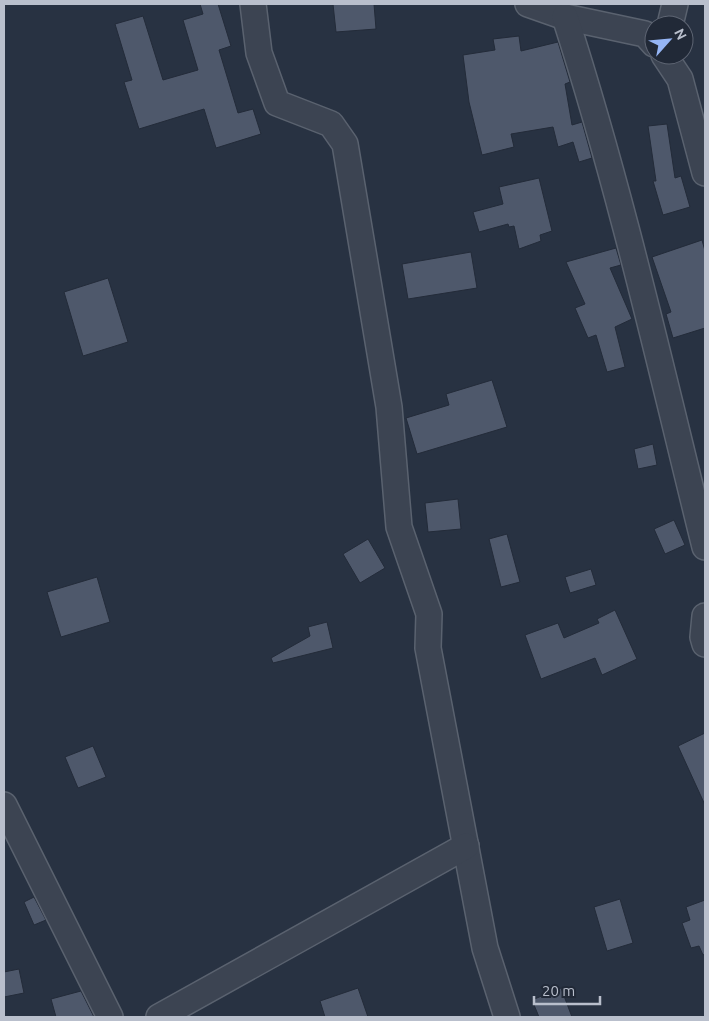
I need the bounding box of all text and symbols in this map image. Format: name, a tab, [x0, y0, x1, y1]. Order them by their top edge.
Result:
north arrow	[644, 15, 694, 65]
text: N	[671, 26, 690, 42]
scale bar	[534, 974, 600, 1006]
text: 20 m	[542, 982, 575, 999]

